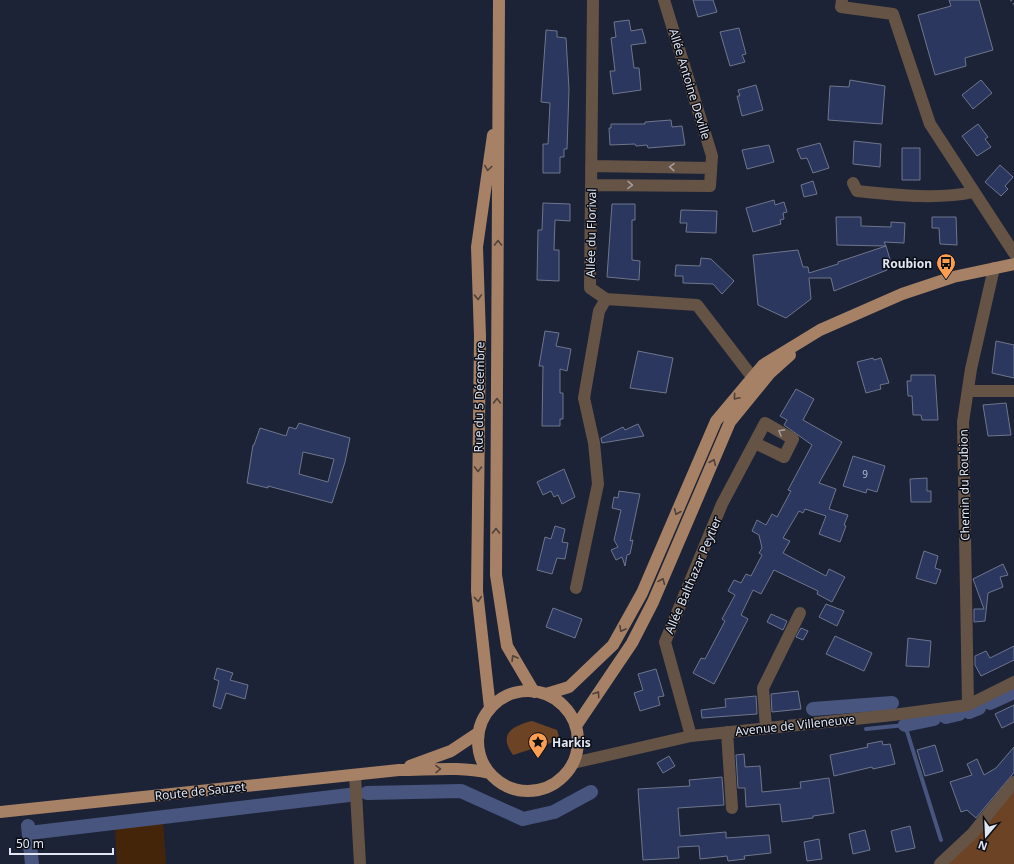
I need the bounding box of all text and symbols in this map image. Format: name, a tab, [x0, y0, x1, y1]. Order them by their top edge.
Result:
street label: Allée Antoine Deville	[665, 27, 715, 142]
one-way arrow	[669, 163, 675, 172]
one-way arrow	[484, 164, 493, 171]
one-way arrow	[627, 181, 633, 189]
street label: Allée du Florival	[582, 188, 600, 278]
one-way arrow	[494, 240, 503, 246]
bus stop icon: Roubion	[935, 252, 957, 280]
place label: Roubion	[882, 255, 932, 272]
one-way arrow	[474, 294, 483, 300]
street label: Rue du 5 Décembre	[470, 341, 488, 453]
one-way arrow	[733, 393, 740, 400]
one-way arrow	[493, 398, 501, 404]
street label: Chemin du Roubion	[955, 429, 973, 541]
one-way arrow	[778, 430, 786, 437]
one-way arrow	[708, 458, 716, 466]
one-way arrow	[474, 466, 482, 472]
house number: 9	[862, 467, 868, 481]
one-way arrow	[674, 508, 682, 515]
street label: Allée Balthazar Peytier	[661, 514, 725, 636]
one-way arrow	[492, 528, 500, 534]
one-way arrow	[657, 578, 665, 586]
one-way arrow	[473, 596, 482, 602]
one-way arrow	[619, 625, 626, 633]
one-way arrow	[512, 655, 519, 662]
one-way arrow	[592, 691, 599, 698]
street label: Avenue de Villeneuve	[734, 710, 856, 740]
place icon: Harkis	[527, 731, 549, 759]
place label: Harkis	[552, 734, 591, 751]
one-way arrow	[435, 765, 441, 774]
street label: Route de Sauzet	[154, 778, 247, 804]
north arrow	[966, 816, 1006, 856]
scale bar	[10, 830, 113, 856]
text: 50 m	[16, 835, 44, 852]
text: N	[976, 837, 989, 854]

